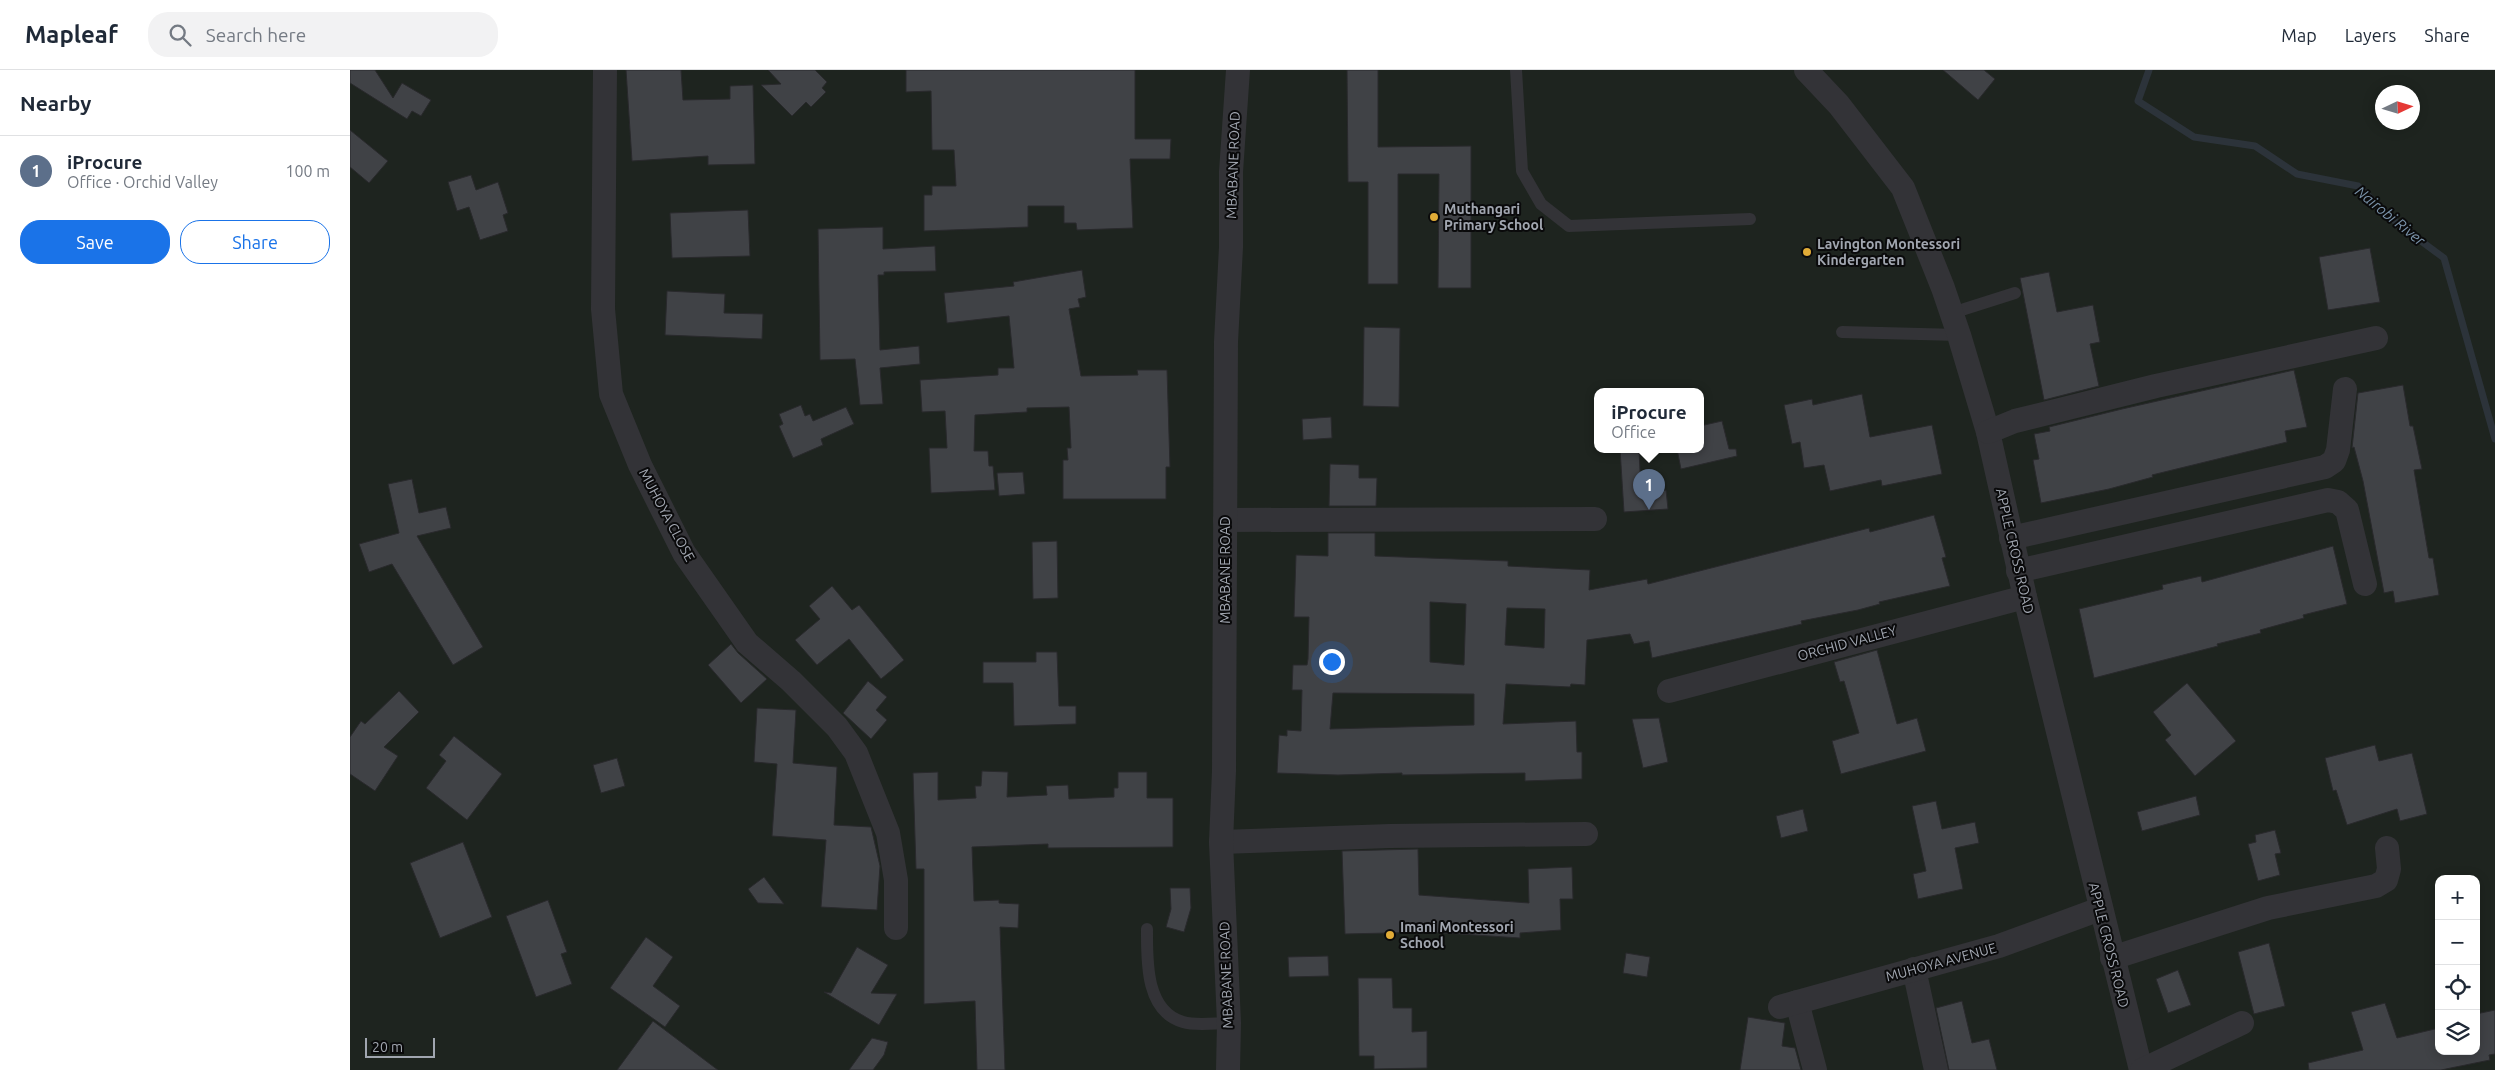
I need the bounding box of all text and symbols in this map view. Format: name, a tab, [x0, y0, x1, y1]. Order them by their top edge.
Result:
search box	[148, 12, 498, 57]
text: Mapleaf	[25, 21, 118, 48]
icon: search	[166, 21, 194, 49]
text: Search here	[206, 24, 306, 46]
text: Map	[2281, 25, 2317, 45]
text: Layers	[2345, 25, 2396, 45]
text: Share	[2424, 25, 2470, 45]
north arrow	[2375, 85, 2420, 130]
text: Nearby	[20, 91, 91, 115]
street label: MBABANE ROAD	[1223, 111, 1243, 219]
text: iProcure	[67, 151, 142, 173]
text: 1	[31, 162, 41, 180]
text: 100 m	[285, 162, 330, 180]
text: Office · Orchid Valley	[67, 173, 218, 191]
water label: Nairobi River	[2352, 182, 2430, 250]
place label: Muthangari Primary School	[1444, 201, 1543, 233]
marker: Muthangari Primary School	[1428, 211, 1440, 223]
button: Save	[20, 220, 170, 264]
button: Share	[180, 220, 330, 264]
place label: Lavington Montessori Kindergarten	[1817, 236, 1960, 268]
marker: Lavington Montessori Kindergarten	[1801, 246, 1813, 258]
popup	[1594, 388, 1704, 453]
text: iProcure	[1611, 401, 1687, 423]
text: Office	[1611, 423, 1656, 441]
street label: MUHOYA CLOSE	[636, 466, 698, 564]
pin: 1	[1633, 469, 1665, 510]
street label: APPLE CROSS ROAD	[1993, 487, 2037, 616]
street label: MBABANE ROAD	[1217, 516, 1233, 624]
street label: ORCHID VALLEY	[1796, 622, 1898, 664]
your location	[1319, 649, 1345, 675]
map controls	[2435, 875, 2480, 1055]
button: +	[2435, 875, 2480, 920]
street label: APPLE CROSS ROAD	[2086, 881, 2132, 1009]
place label: Imani Montessori School	[1400, 919, 1514, 951]
button: −	[2435, 920, 2480, 965]
street label: MBABANE ROAD	[1216, 921, 1236, 1029]
marker: Imani Montessori School	[1384, 929, 1396, 941]
street label: MUHOYA AVENUE	[1884, 940, 1998, 984]
button: locate	[2435, 965, 2480, 1010]
button: layers	[2435, 1010, 2480, 1055]
scale bar	[365, 1035, 435, 1058]
text: 20 m	[372, 1039, 403, 1055]

